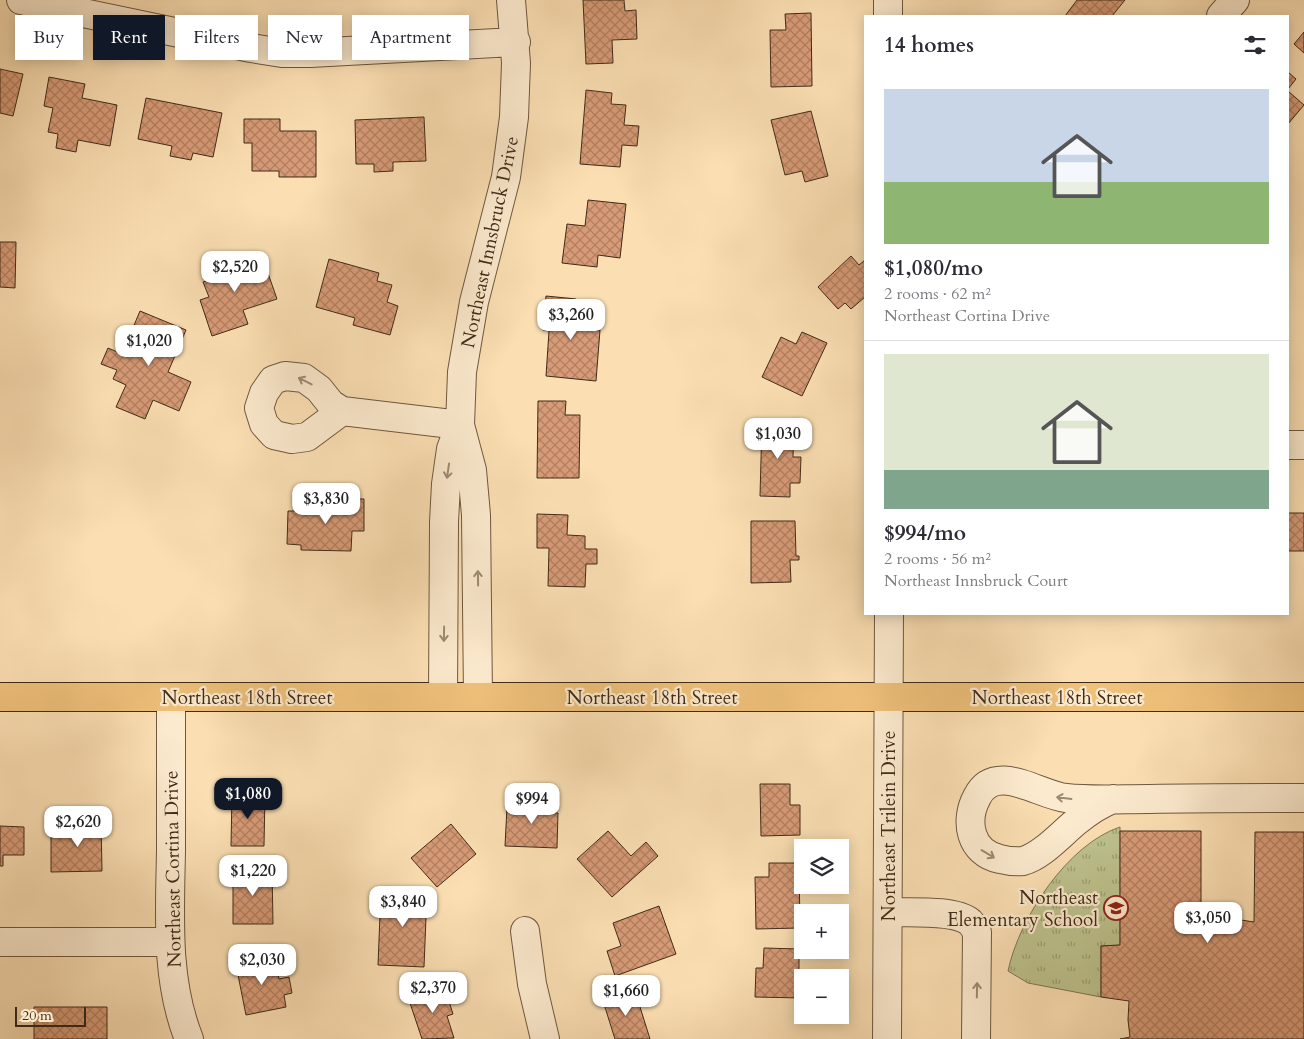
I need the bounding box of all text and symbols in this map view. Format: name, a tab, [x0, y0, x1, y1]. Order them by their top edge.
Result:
chip: Buy	[15, 15, 83, 60]
chip: Rent	[93, 15, 165, 60]
chip: Filters	[175, 15, 258, 60]
chip: New	[268, 15, 342, 60]
chip: Apartment	[352, 15, 469, 60]
text: 14 homes	[884, 31, 974, 60]
icon: filters	[1241, 31, 1269, 59]
icon: home	[1032, 121, 1122, 211]
street label: Northeast Innsbruck Drive	[455, 134, 525, 351]
pin: $2,520	[194, 250, 276, 293]
text: $1,080/mo	[884, 254, 983, 283]
text: $2,520	[212, 256, 258, 278]
text: 2 rooms · 62 m²	[884, 283, 991, 305]
pin: $3,260	[530, 298, 612, 341]
text: $3,260	[548, 304, 594, 326]
text: Northeast Cortina Drive	[884, 305, 1050, 327]
pin: $1,020	[108, 324, 190, 367]
text: $1,020	[126, 330, 172, 352]
one-way arrow	[298, 376, 313, 386]
icon: home	[1032, 387, 1122, 477]
pin: $1,030	[737, 418, 819, 460]
text: $1,030	[755, 423, 801, 445]
one-way arrow	[443, 463, 453, 479]
pin: $3,830	[285, 482, 367, 525]
text: $3,830	[303, 488, 349, 510]
text: $994/mo	[884, 519, 966, 548]
text: 2 rooms · 56 m²	[884, 548, 991, 570]
one-way arrow	[473, 570, 483, 586]
text: Northeast Innsbruck Court	[884, 570, 1068, 592]
one-way arrow	[439, 625, 449, 641]
street label: Northeast 18th Street	[162, 685, 332, 711]
street label: Northeast 18th Street	[567, 685, 737, 711]
street label: Northeast 18th Street	[972, 685, 1142, 711]
street label: Northeast Trilein Drive	[876, 730, 902, 922]
street label: Northeast Cortina Drive	[158, 770, 188, 968]
pin: $1,080	[207, 778, 289, 820]
pin: $994	[502, 782, 562, 825]
text: $1,080	[225, 783, 271, 805]
text: $994	[516, 788, 548, 810]
one-way arrow	[1056, 793, 1072, 803]
pin: $2,620	[37, 806, 119, 848]
text: $2,620	[55, 811, 101, 833]
map controls	[794, 839, 849, 1024]
button: layers	[794, 839, 849, 894]
one-way arrow	[981, 848, 995, 859]
pin: $1,220	[212, 854, 294, 897]
text: $1,220	[230, 860, 276, 882]
place label: Northeast Elementary School	[947, 885, 1098, 933]
pin: $3,840	[362, 886, 444, 928]
text: $3,840	[380, 891, 426, 913]
school or university icon: Northeast Elementary School	[1103, 895, 1129, 921]
pin: $3,050	[1167, 902, 1249, 944]
button: +	[794, 904, 849, 959]
text: $3,050	[1185, 907, 1231, 929]
pin: $2,030	[221, 944, 303, 986]
text: $2,030	[239, 949, 285, 971]
button: −	[794, 969, 849, 1024]
pin: $2,370	[392, 972, 474, 1014]
pin: $1,660	[585, 974, 667, 1017]
text: $2,370	[410, 977, 456, 999]
text: $1,660	[603, 980, 649, 1002]
one-way arrow	[972, 983, 982, 999]
scale bar	[15, 1004, 86, 1027]
text: 20 m	[22, 1006, 52, 1025]

